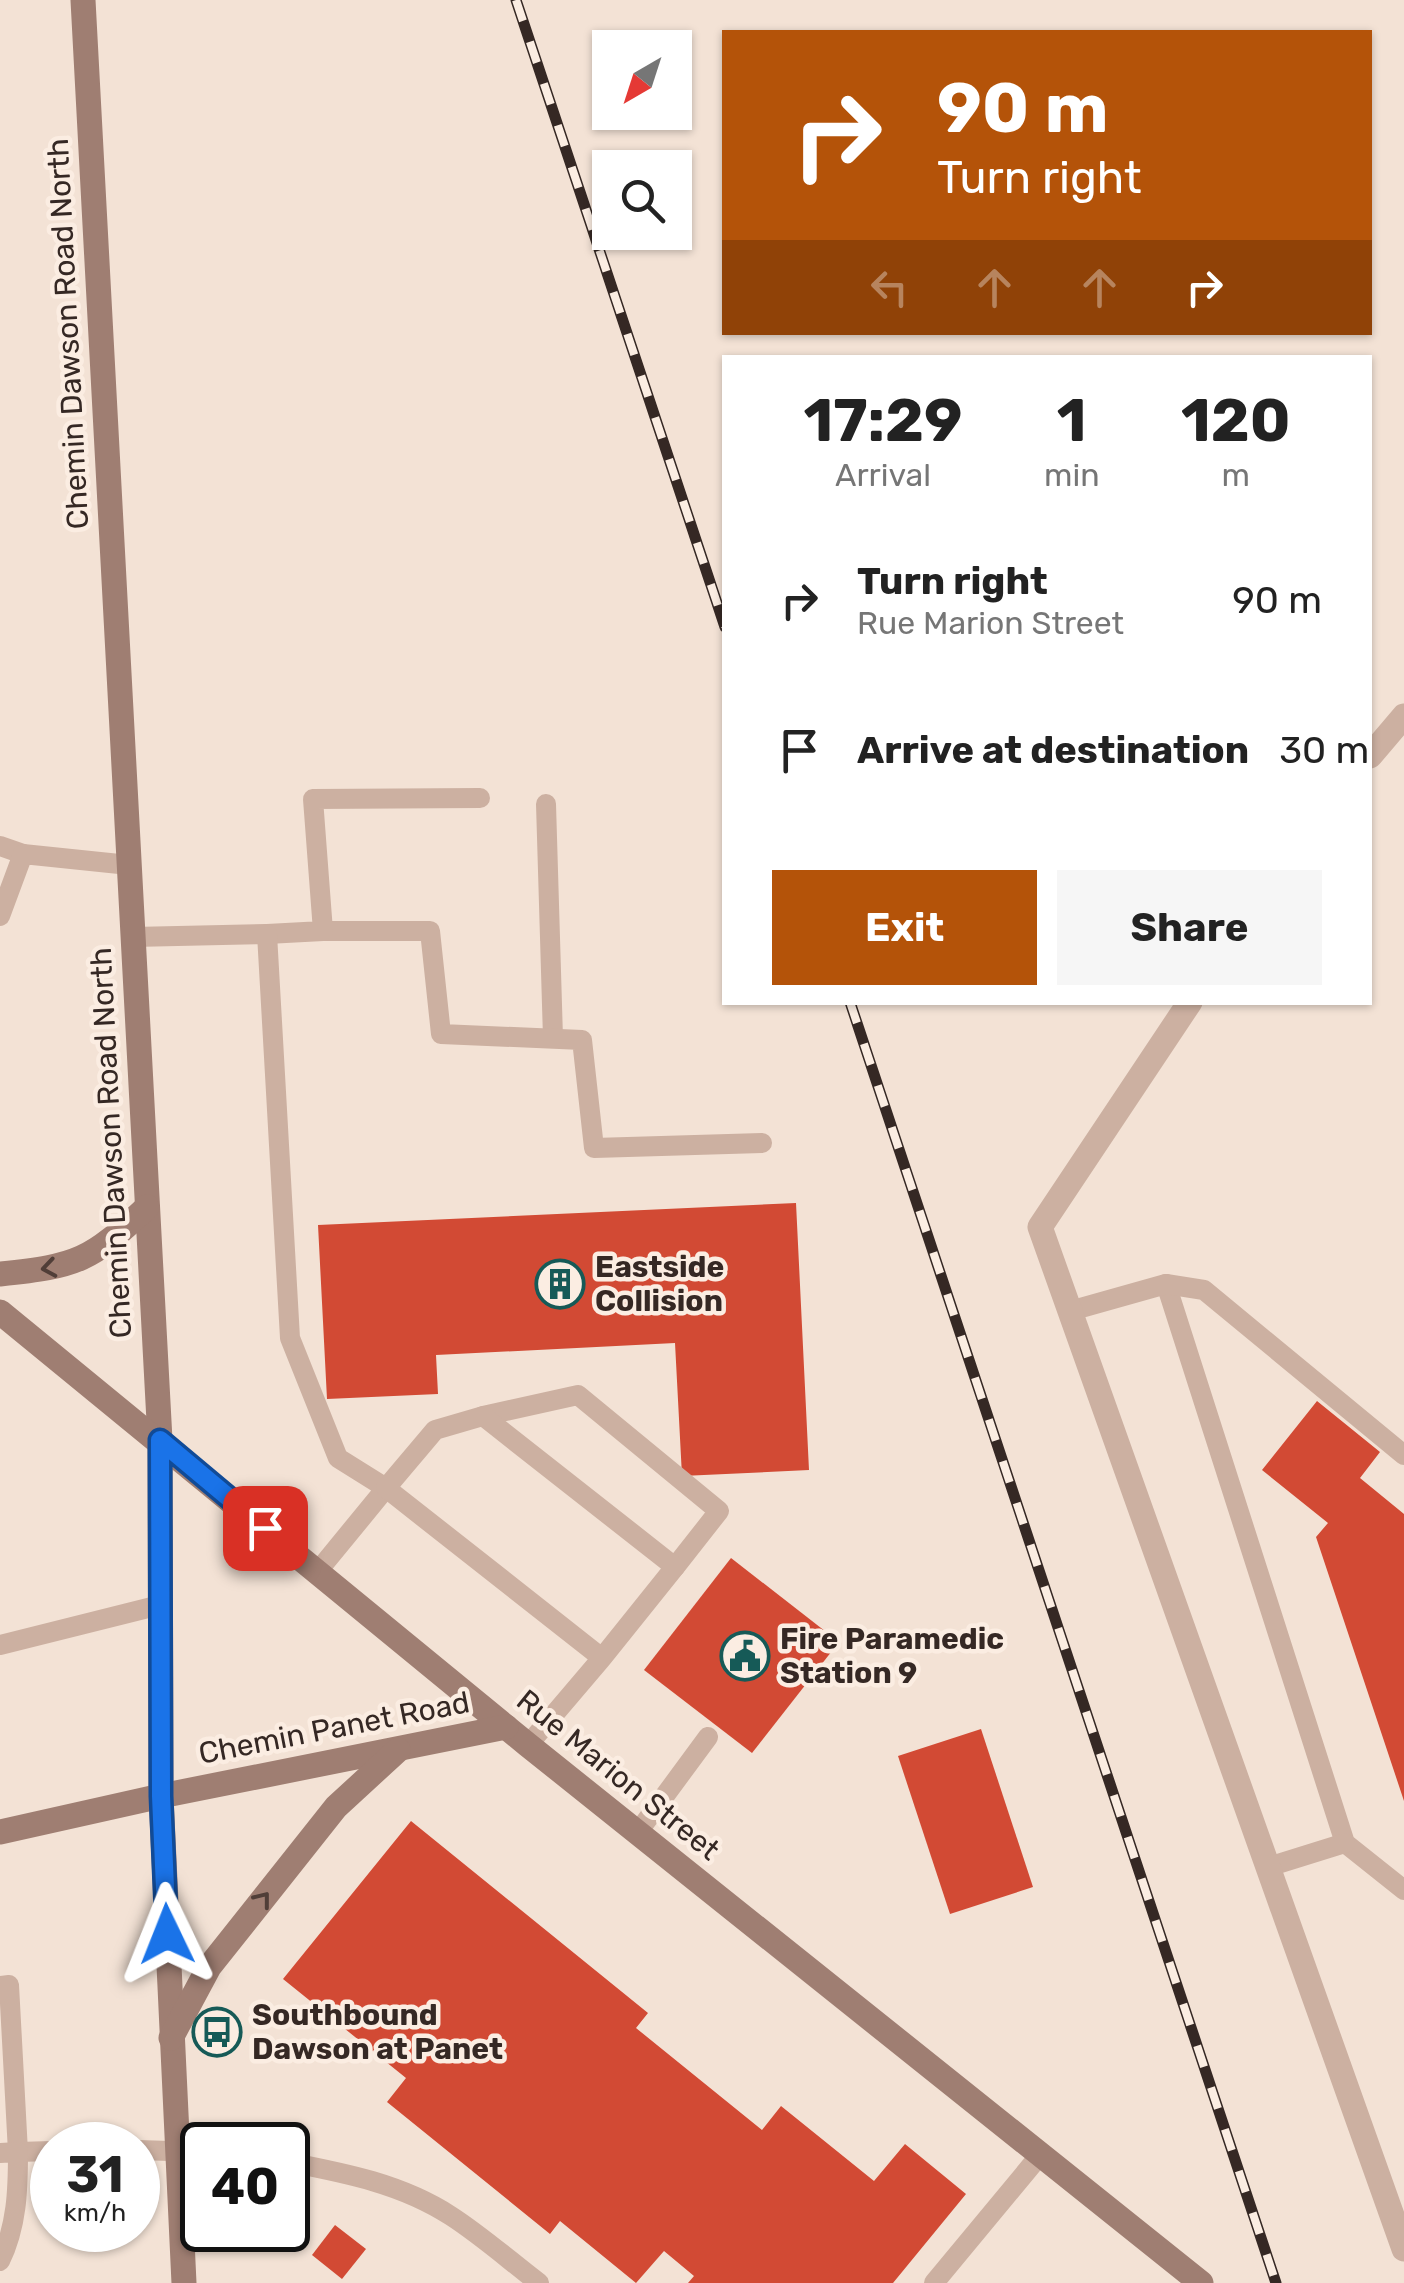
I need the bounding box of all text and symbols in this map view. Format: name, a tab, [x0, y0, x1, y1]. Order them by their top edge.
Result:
north arrow	[592, 30, 692, 130]
map controls	[592, 30, 692, 250]
text: 90 m	[937, 67, 1109, 150]
icon: right	[772, 70, 902, 200]
street label: Chemin Dawson Road North	[40, 138, 96, 530]
button: search	[592, 150, 692, 250]
text: Turn right	[937, 151, 1141, 204]
icon: left	[862, 260, 917, 315]
icon: ahead	[967, 260, 1022, 315]
icon: ahead	[1072, 260, 1127, 315]
icon: right	[1177, 260, 1232, 315]
text: 17:29	[803, 385, 963, 456]
text: 1	[1057, 385, 1087, 456]
text: 120	[1181, 385, 1291, 456]
text: Arrival	[835, 456, 931, 494]
text: min	[1044, 456, 1100, 494]
text: m	[1222, 456, 1250, 494]
text: Turn right	[857, 558, 1048, 604]
icon: right	[772, 573, 827, 628]
text: 90 m	[1232, 577, 1322, 623]
text: Rue Marion Street	[857, 604, 1124, 642]
icon: arrive	[772, 723, 827, 778]
text: Arrive at destination	[857, 727, 1249, 773]
text: 30 m	[1279, 727, 1369, 773]
button: Exit	[772, 870, 1037, 985]
button: Share	[1057, 870, 1322, 985]
street label: Chemin Dawson Road North	[83, 947, 139, 1339]
place label: Eastside Collision	[595, 1249, 724, 1319]
one-way arrow	[40, 1257, 57, 1278]
building icon: Eastside Collision	[534, 1258, 586, 1310]
pin	[223, 1486, 308, 1571]
icon: arrive	[238, 1501, 293, 1556]
place label: Fire Paramedic Station 9	[780, 1621, 1004, 1691]
public building icon: Fire Paramedic Station 9	[719, 1630, 771, 1682]
street label: Rue Marion Street	[509, 1682, 727, 1868]
street label: Chemin Panet Road	[196, 1684, 472, 1772]
position arrow	[115, 1882, 219, 1986]
one-way arrow	[251, 1893, 269, 1911]
place label: Southbound Dawson at Panet	[252, 1997, 503, 2067]
bus stop icon: Southbound Dawson at Panet	[191, 2006, 243, 2058]
speed limit sign: 40	[180, 2122, 310, 2252]
text: 31	[66, 2145, 124, 2205]
text: km/h	[64, 2198, 126, 2227]

